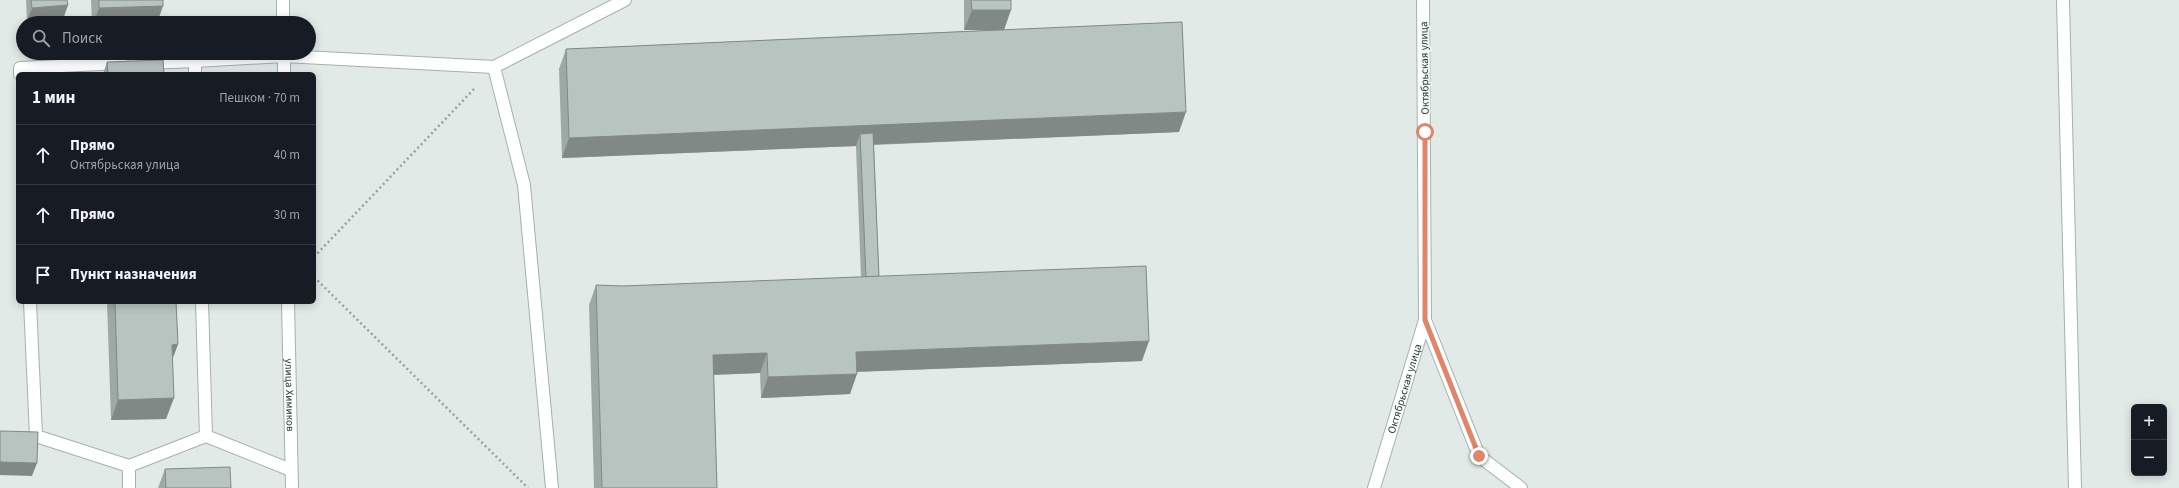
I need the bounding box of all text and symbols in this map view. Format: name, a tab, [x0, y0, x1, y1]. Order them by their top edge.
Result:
search box	[16, 16, 316, 60]
street label: Октябрьская улица	[1416, 21, 1433, 115]
icon: search	[30, 27, 52, 49]
text: Поиск	[62, 28, 103, 49]
text: 1 мин	[32, 86, 75, 110]
text: Пешком · 70 m	[219, 89, 300, 107]
route start	[1416, 123, 1434, 141]
text: Прямо	[70, 135, 115, 156]
icon: ahead	[32, 144, 54, 166]
text: 40 m	[274, 146, 300, 164]
text: Октябрьская улица	[70, 156, 180, 174]
icon: ahead	[32, 204, 54, 226]
text: Прямо	[70, 204, 115, 225]
text: 30 m	[274, 206, 300, 224]
icon: arrive	[32, 264, 54, 286]
text: Пункт назначения	[70, 264, 197, 285]
street label: Октябрьская улица	[1384, 342, 1425, 435]
street label: улица Химиков	[281, 358, 298, 432]
map controls	[2131, 404, 2167, 476]
button: +	[2131, 404, 2167, 440]
button: −	[2131, 440, 2167, 476]
route end	[1470, 447, 1488, 465]

